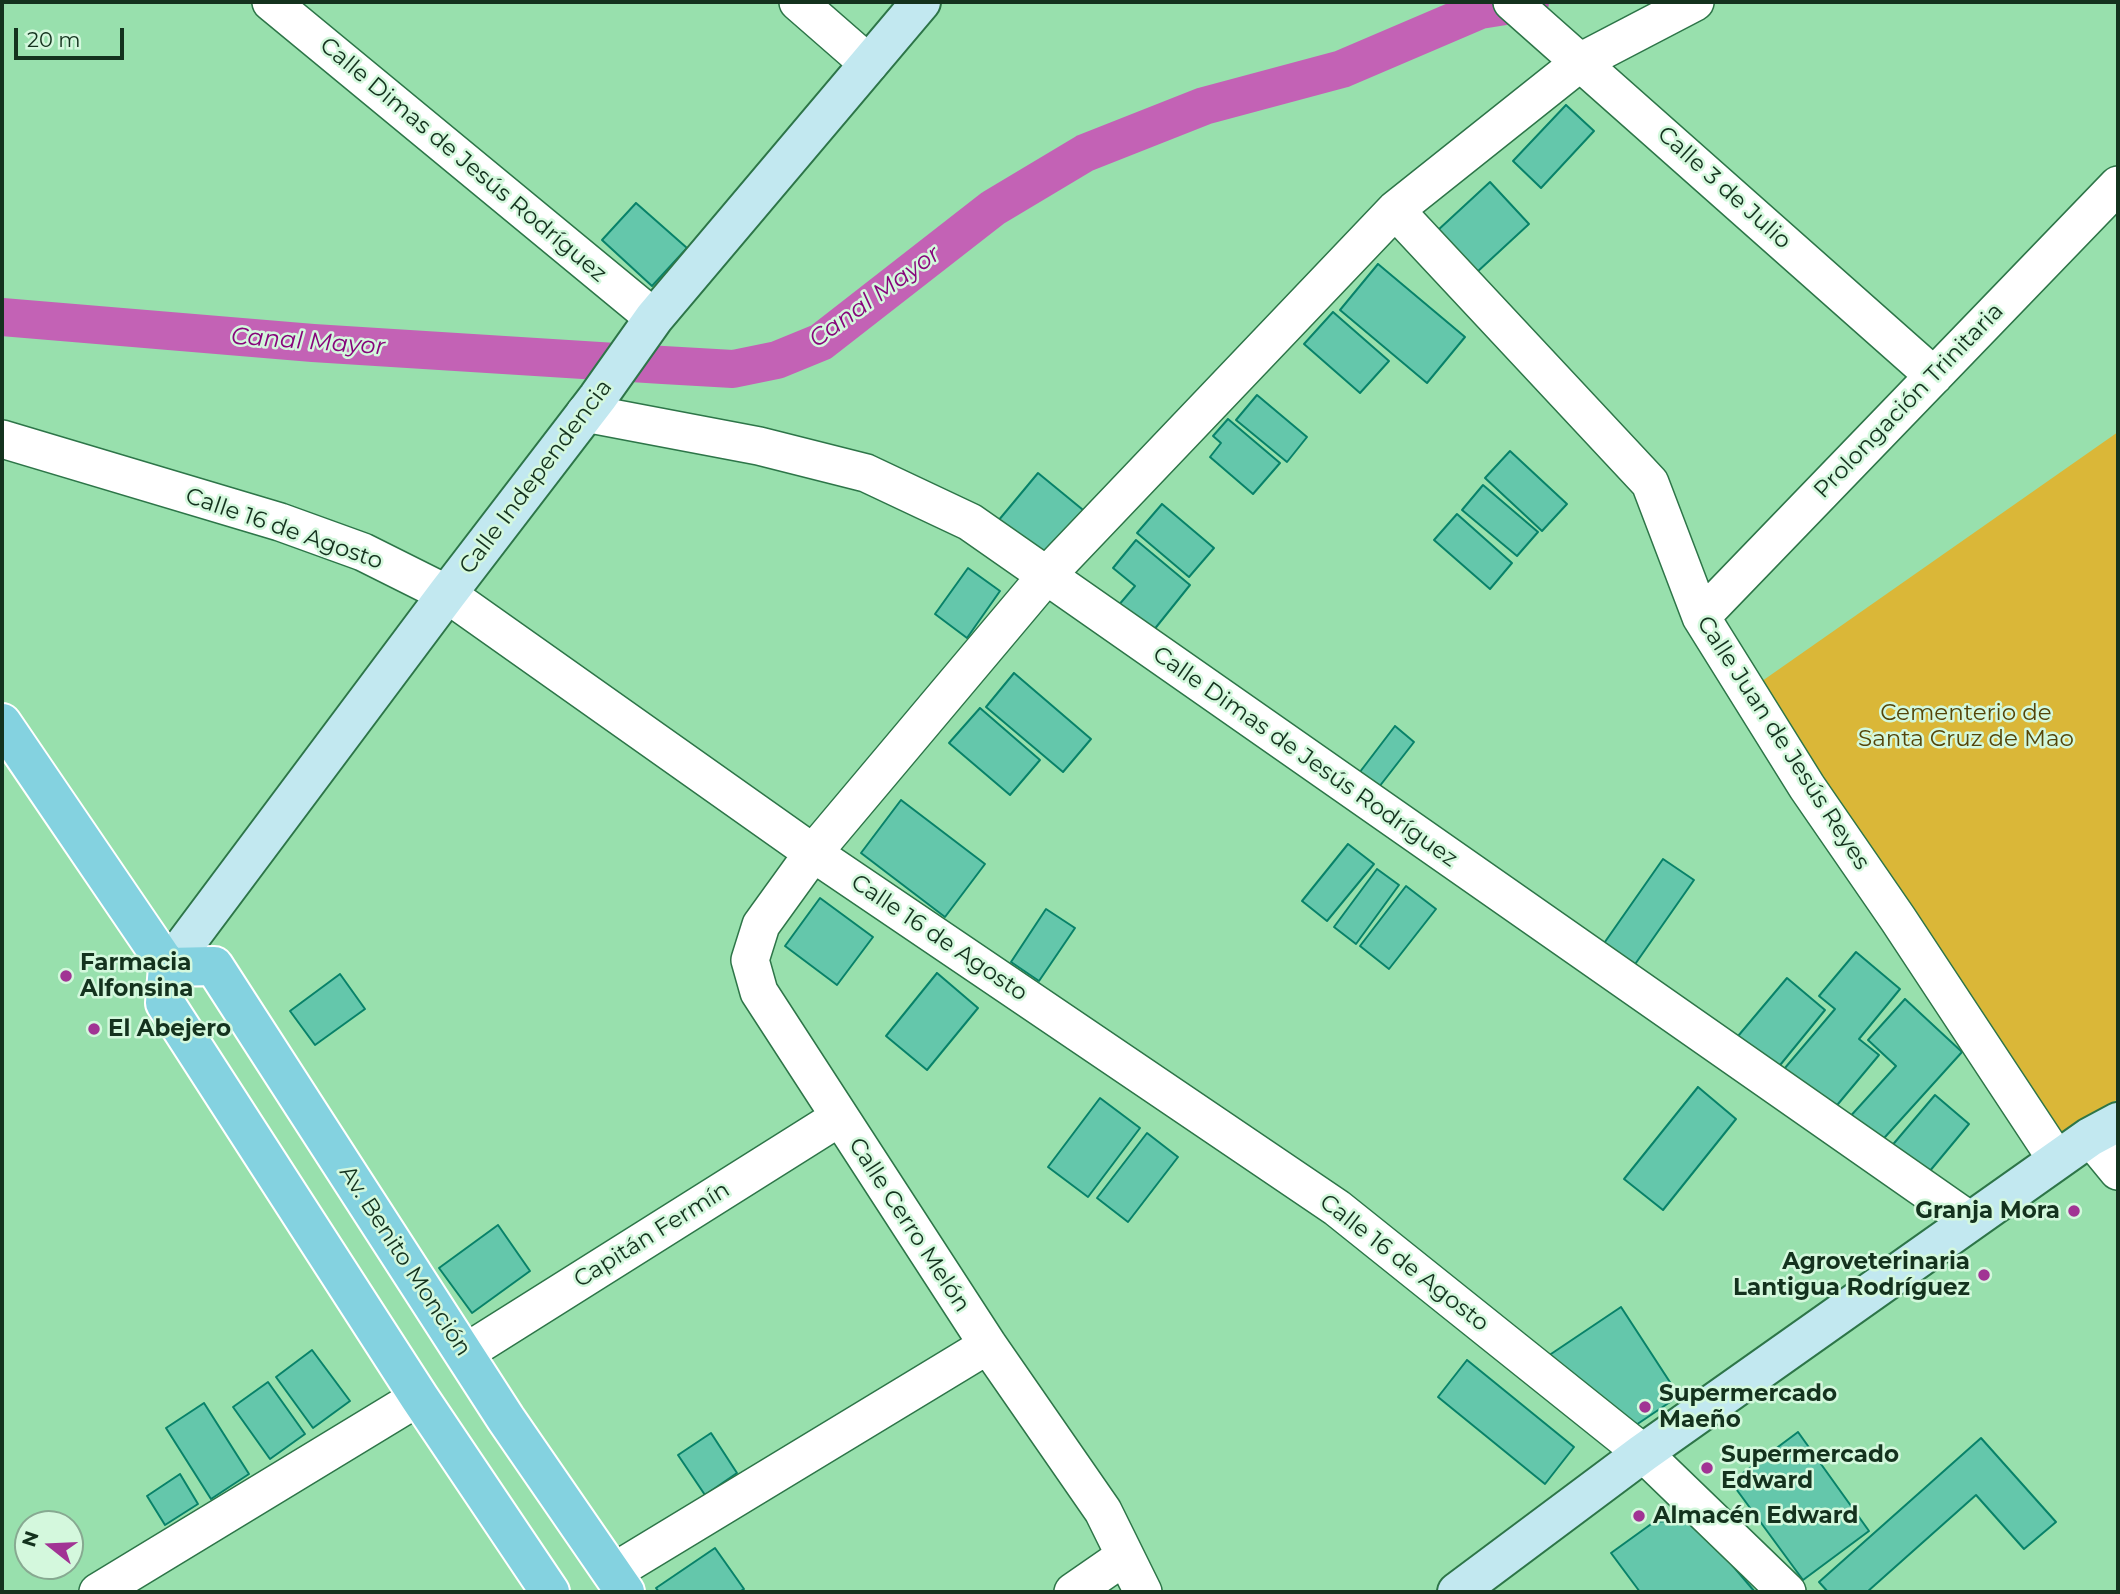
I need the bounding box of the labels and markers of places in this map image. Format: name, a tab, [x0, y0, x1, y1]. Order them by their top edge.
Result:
place label: Farmacia Alfonsina	[80, 949, 193, 1003]
marker: Farmacia Alfonsina	[58, 968, 74, 984]
place label: El Abejero	[108, 1015, 231, 1043]
marker: El Abejero	[86, 1021, 102, 1037]
place label: Granja Mora	[1915, 1197, 2060, 1225]
marker: Granja Mora	[2066, 1203, 2082, 1219]
place label: Agroveterinaria Lantigua Rodríguez	[1733, 1248, 1970, 1302]
marker: Agroveterinaria Lantigua Rodríguez	[1976, 1267, 1992, 1283]
place label: Supermercado Maeño	[1659, 1380, 1837, 1434]
marker: Supermercado Maeño	[1637, 1399, 1653, 1415]
place label: Supermercado Edward	[1721, 1441, 1899, 1495]
marker: Supermercado Edward	[1699, 1460, 1715, 1476]
place label: Almacén Edward	[1653, 1502, 1858, 1530]
marker: Almacén Edward	[1631, 1508, 1647, 1524]

